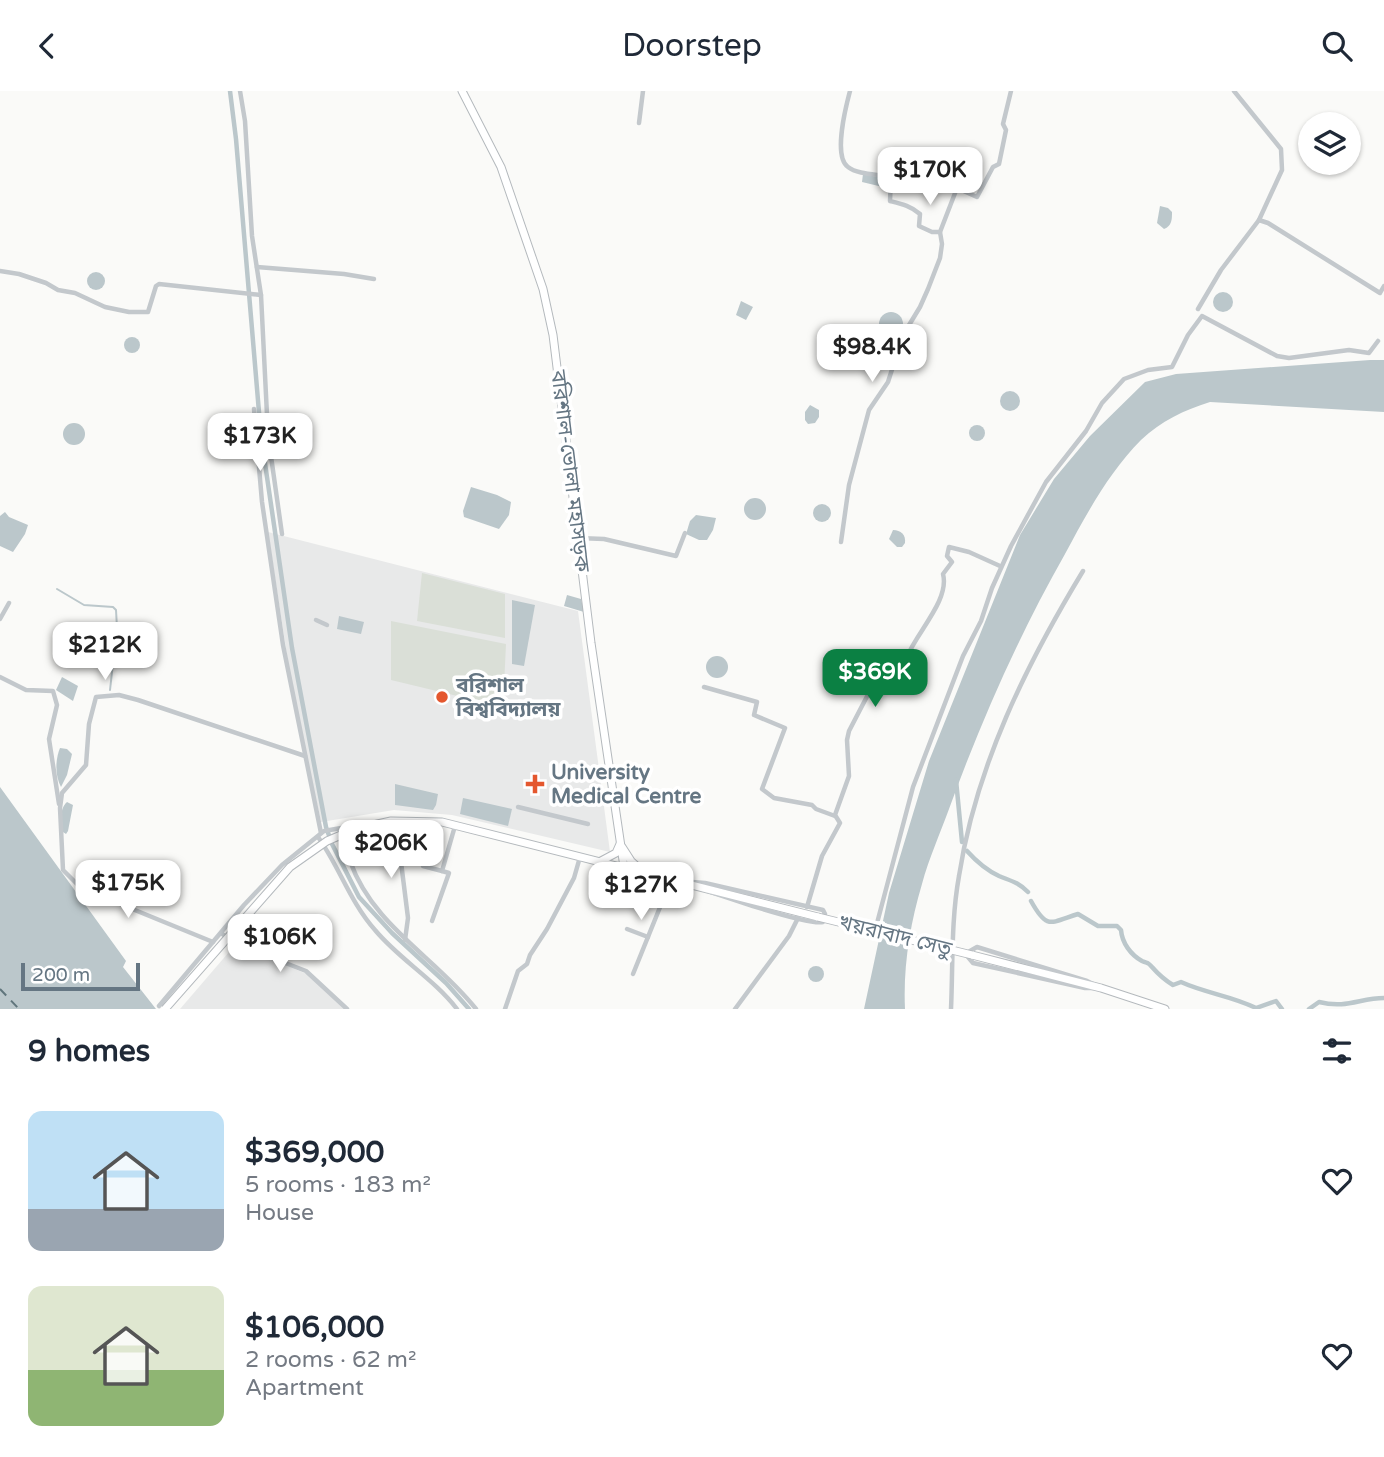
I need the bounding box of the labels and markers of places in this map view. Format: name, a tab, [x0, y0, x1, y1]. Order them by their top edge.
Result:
pin: $170K	[881, 148, 979, 207]
pin: $98.4K	[815, 324, 929, 384]
pin: $173K	[211, 413, 309, 473]
pin: $212K	[56, 623, 154, 682]
pin: $369K	[826, 649, 924, 709]
place label: বরিশাল বিশ্ববিদ্যালয়	[455, 673, 561, 722]
marker: বরিশাল বিশ্ববিদ্যালয়	[434, 689, 450, 705]
place label: University Medical Centre	[551, 760, 701, 809]
marker: University Medical Centre	[525, 774, 545, 794]
pin: $206K	[342, 821, 440, 880]
pin: $175K	[79, 861, 177, 920]
pin: $127K	[592, 863, 690, 922]
pin: $106K	[231, 915, 329, 974]

